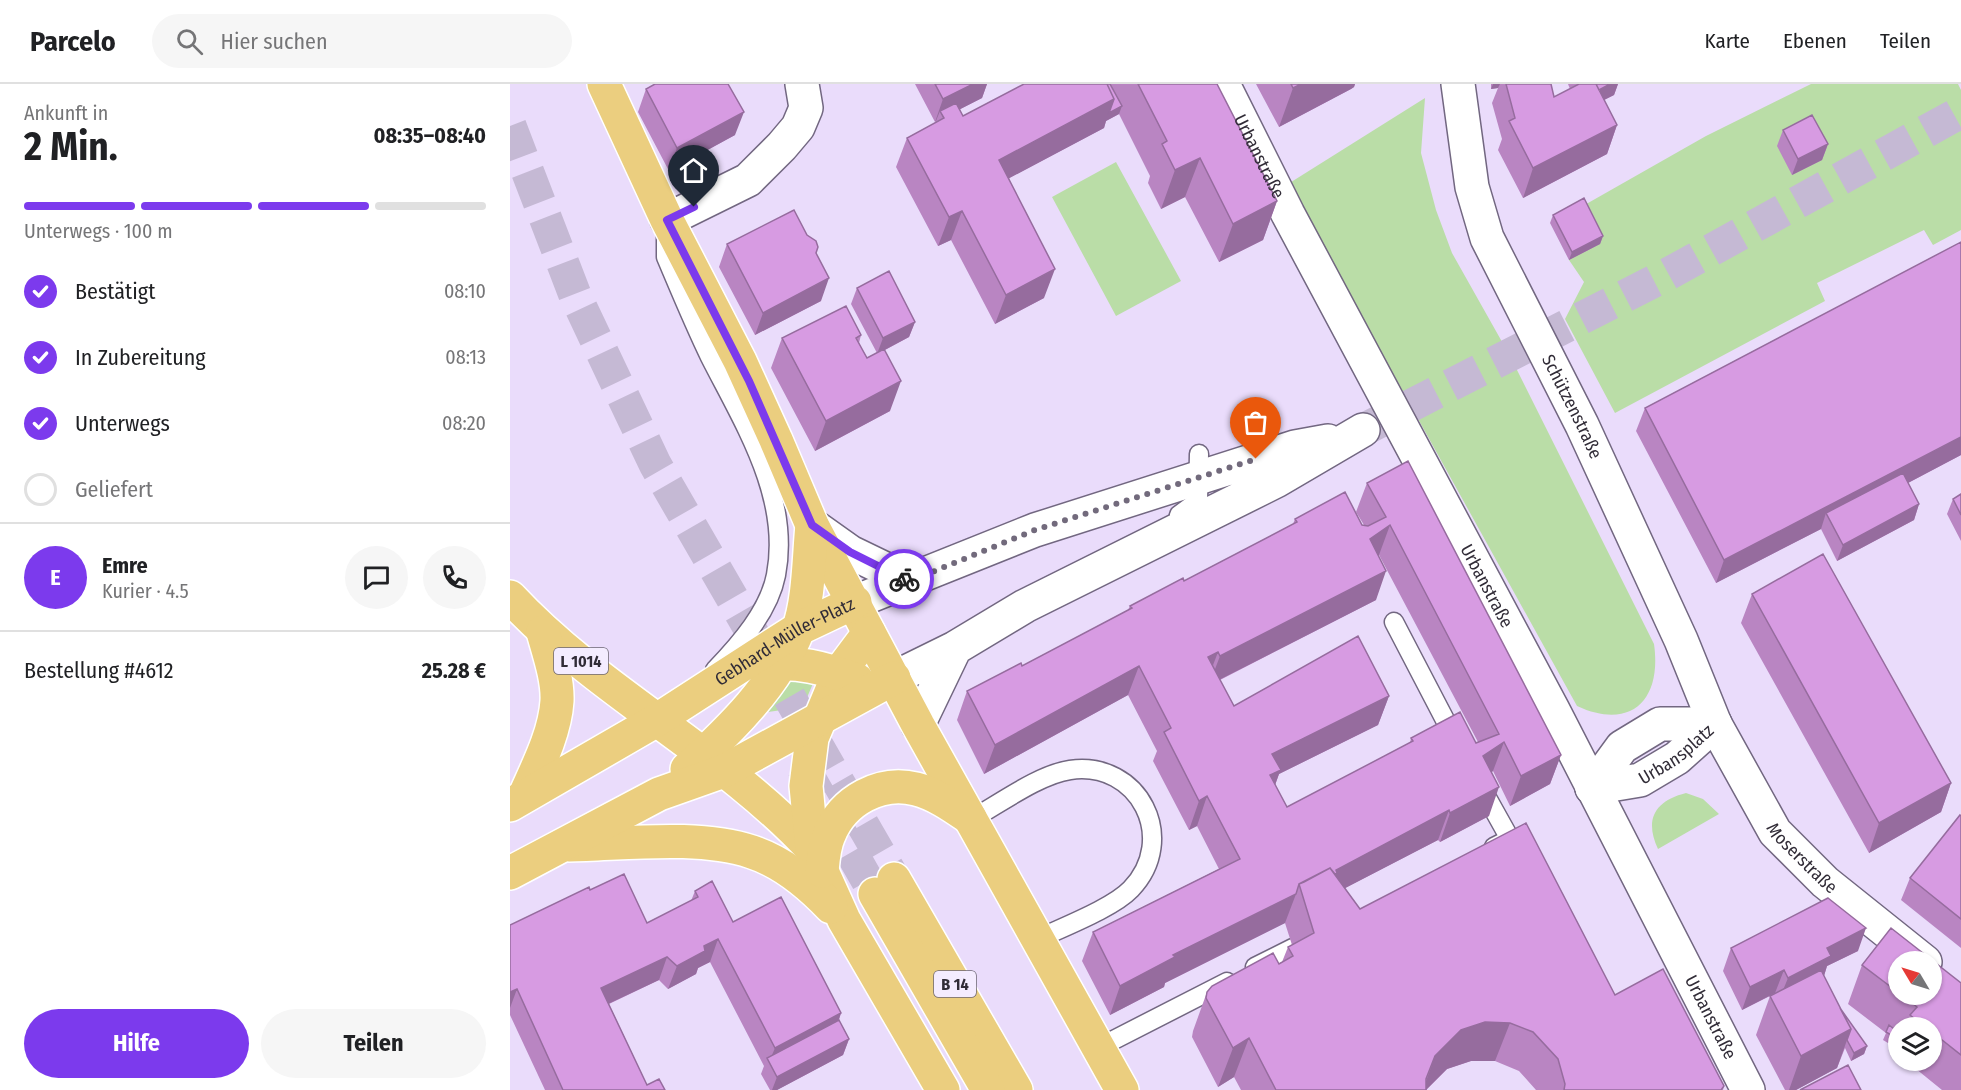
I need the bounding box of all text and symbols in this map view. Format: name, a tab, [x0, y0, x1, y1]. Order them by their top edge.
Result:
search box	[152, 14, 572, 68]
text: Parcelo	[30, 25, 116, 58]
icon: search	[173, 25, 206, 58]
text: Hier suchen	[221, 28, 328, 55]
text: Karte	[1704, 28, 1750, 54]
text: Ebenen	[1783, 28, 1847, 54]
text: Teilen	[1880, 28, 1931, 54]
text: Ankunft in	[24, 101, 108, 125]
street label: Urbanstraße	[1229, 111, 1290, 202]
text: 08:35–08:40	[373, 122, 486, 149]
text: 2 Min.	[24, 124, 118, 170]
pin	[668, 145, 719, 207]
icon: home	[677, 154, 710, 187]
text: Unterwegs · 100 m	[24, 219, 173, 243]
icon: check	[24, 275, 57, 308]
text: Bestätigt	[75, 278, 155, 305]
text: 08:10	[444, 279, 486, 303]
icon: check	[24, 341, 57, 374]
text: In Zubereitung	[75, 344, 206, 371]
text: 08:13	[445, 345, 486, 369]
street label: Schützenstraße	[1537, 351, 1607, 462]
pin	[1230, 397, 1281, 459]
icon: bag	[1239, 406, 1272, 439]
icon: check	[24, 407, 57, 440]
text: Unterwegs	[75, 410, 170, 437]
text: 08:20	[442, 411, 486, 435]
text: Geliefert	[75, 476, 153, 503]
street label: Urbanstraße	[1455, 540, 1518, 631]
button: chat	[345, 546, 408, 609]
button: phone	[423, 546, 486, 609]
courier	[874, 549, 934, 609]
text: Emre	[102, 552, 148, 579]
icon: bike	[888, 563, 921, 596]
text: E	[50, 564, 61, 591]
text: Kurier · 4.5	[102, 579, 189, 603]
street label: Gebhard-Müller-Platz	[711, 593, 858, 691]
road number: L 1014	[554, 648, 608, 674]
text: Bestellung #4612	[24, 657, 174, 684]
text: 25.28 €	[422, 657, 486, 684]
street label: Urbansplatz	[1634, 719, 1718, 789]
street label: Moserstraße	[1761, 819, 1842, 898]
north arrow	[1888, 951, 1942, 1005]
map controls	[1888, 951, 1942, 1071]
road number: B 14	[934, 971, 976, 997]
street label: Urbanstraße	[1680, 972, 1741, 1063]
button: Hilfe	[24, 1009, 249, 1078]
button: Teilen	[261, 1009, 486, 1078]
button: layers	[1888, 1017, 1942, 1071]

